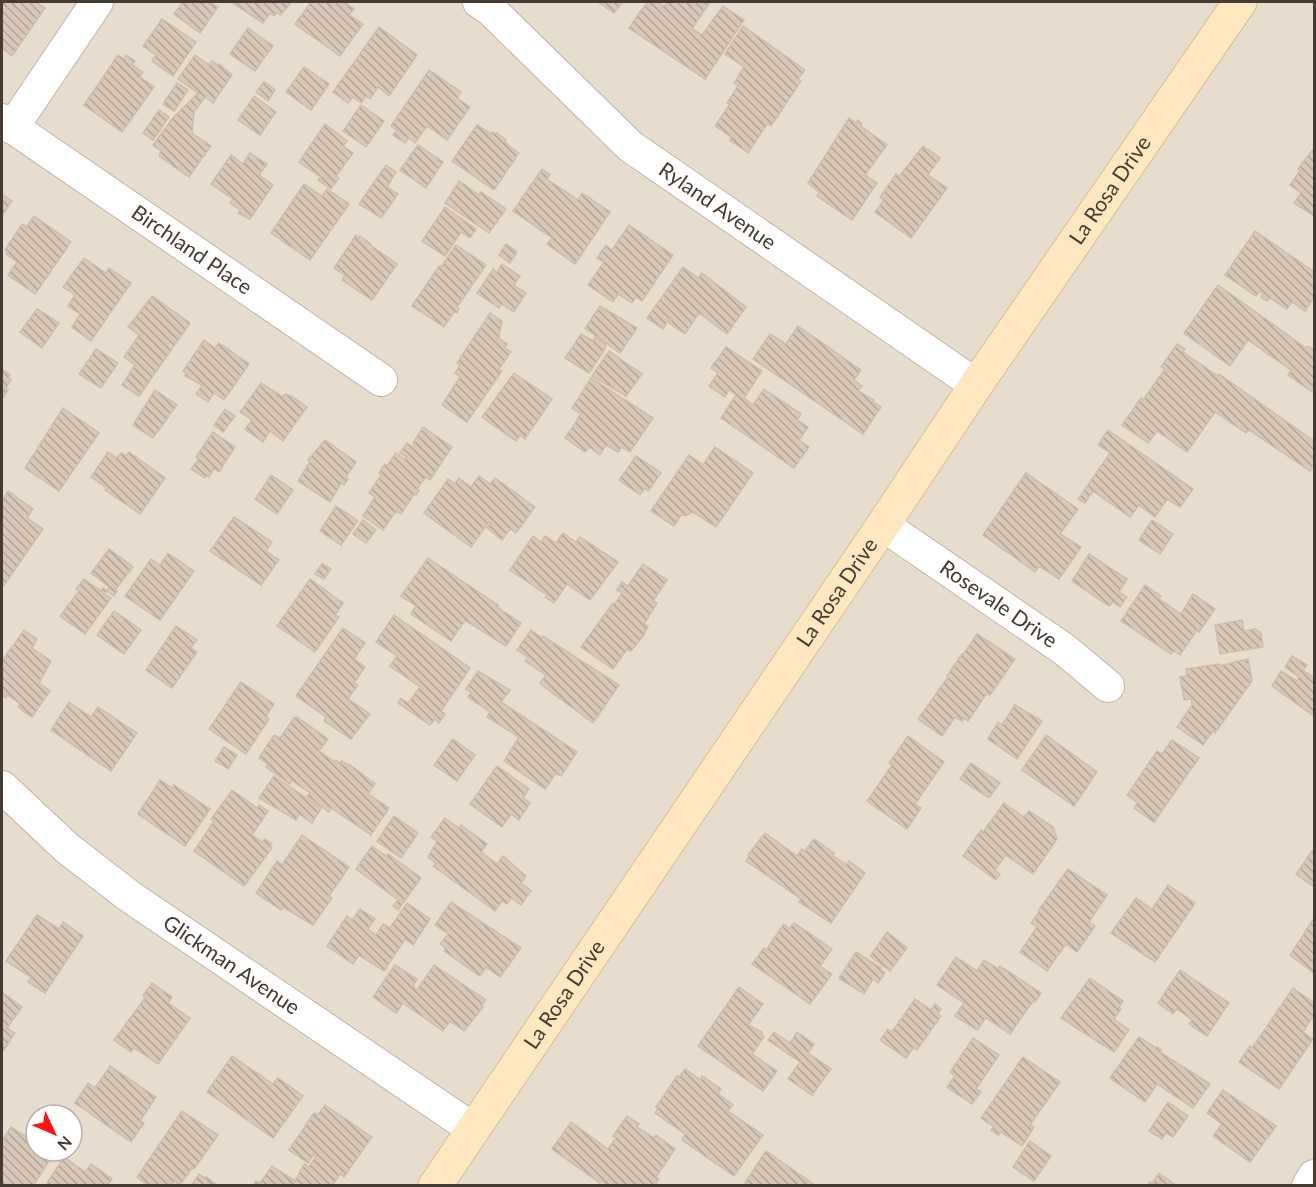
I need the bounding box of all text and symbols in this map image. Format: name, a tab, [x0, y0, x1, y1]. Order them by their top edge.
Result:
street label: La Rosa Drive	[1063, 131, 1155, 248]
street label: Ryland Avenue	[655, 156, 782, 254]
street label: Birchland Place	[127, 199, 258, 299]
street label: La Rosa Drive	[790, 532, 882, 651]
street label: Rosevale Drive	[936, 554, 1063, 652]
street label: Glickman Avenue	[159, 909, 305, 1019]
street label: La Rosa Drive	[518, 935, 609, 1053]
north arrow	[24, 1103, 84, 1163]
text: N	[54, 1133, 76, 1155]

